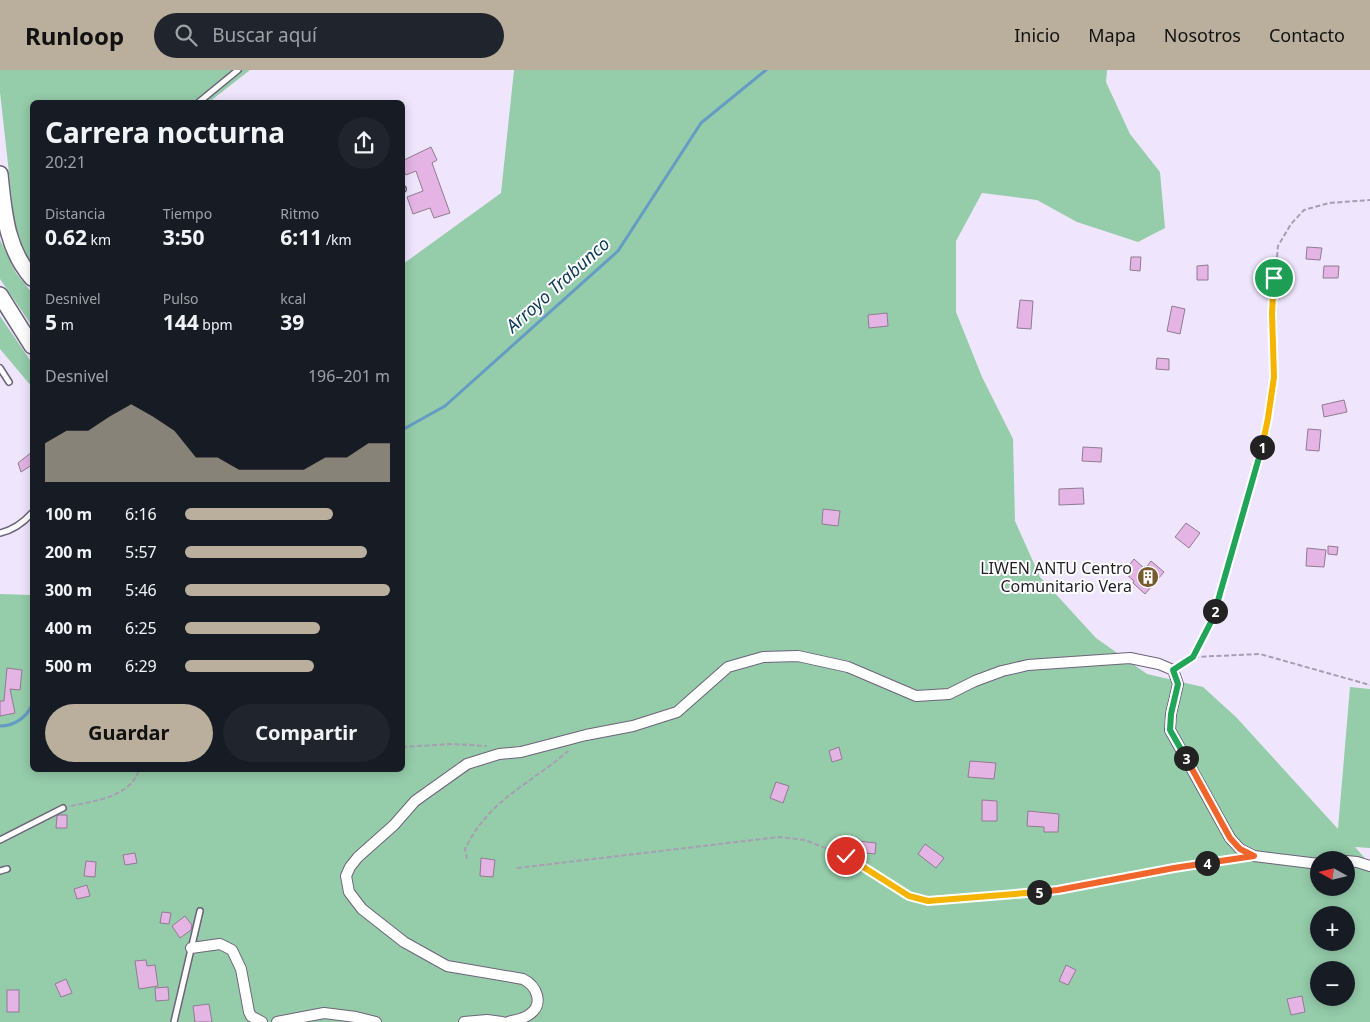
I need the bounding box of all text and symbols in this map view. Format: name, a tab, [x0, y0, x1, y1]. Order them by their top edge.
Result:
search box	[154, 13, 504, 58]
text: Runloop	[25, 19, 124, 52]
icon: search	[172, 21, 200, 49]
text: Buscar aquí	[212, 22, 317, 48]
text: Inicio	[1014, 23, 1060, 47]
text: Mapa	[1088, 23, 1136, 47]
text: Nosotros	[1164, 23, 1241, 47]
text: Contacto	[1269, 23, 1345, 47]
text: Carrera nocturna	[45, 113, 285, 151]
button: share	[338, 117, 390, 169]
text: 20:21	[45, 151, 86, 173]
text: Distancia	[45, 204, 105, 223]
text: Tiempo	[163, 204, 212, 223]
text: Ritmo	[280, 204, 319, 223]
text: 0.62	[45, 223, 87, 251]
text: 3:50	[163, 223, 205, 251]
text: 6:11	[280, 223, 322, 251]
text: km	[87, 230, 111, 249]
text: /km	[322, 230, 352, 249]
water label: Arroyo Trabunco	[499, 231, 614, 339]
pin	[1253, 257, 1295, 299]
icon: arrive	[1260, 264, 1288, 292]
text: Desnivel	[45, 289, 101, 308]
text: Pulso	[163, 289, 199, 308]
text: kcal	[280, 289, 306, 308]
text: 5	[45, 308, 57, 336]
text: 144	[163, 308, 199, 336]
text: 39	[280, 308, 304, 336]
text: m	[57, 315, 74, 334]
text: bpm	[199, 315, 233, 334]
text: Desnivel	[45, 365, 109, 387]
text: 196–201 m	[308, 365, 390, 387]
pin: 1	[1250, 434, 1274, 460]
text: 1	[1258, 438, 1267, 457]
text: 100 m	[45, 503, 92, 525]
text: 6:16	[125, 503, 157, 525]
text: 200 m	[45, 541, 92, 563]
text: 5:57	[125, 541, 157, 563]
place label: LIWEN ANTU Centro Comunitario Vera	[980, 557, 1132, 597]
building icon: LIWEN ANTU Centro Comunitario Vera	[1136, 565, 1160, 589]
text: 300 m	[45, 579, 92, 601]
text: 5:46	[125, 579, 157, 601]
pin: 2	[1202, 598, 1228, 624]
text: 2	[1211, 602, 1220, 621]
text: 400 m	[45, 617, 92, 639]
text: 6:25	[125, 617, 157, 639]
text: 500 m	[45, 655, 92, 677]
text: 6:29	[125, 655, 157, 677]
button: Guardar	[45, 704, 213, 762]
button: Compartir	[223, 704, 390, 762]
pin: 3	[1174, 746, 1198, 770]
text: 3	[1182, 749, 1191, 768]
pin	[825, 835, 867, 877]
icon: check	[832, 842, 860, 870]
pin: 4	[1194, 850, 1220, 876]
north arrow	[1310, 851, 1355, 896]
map controls	[1310, 851, 1355, 1006]
text: 4	[1203, 854, 1212, 873]
pin: 5	[1026, 880, 1052, 904]
text: 5	[1035, 883, 1044, 902]
button: +	[1310, 906, 1355, 951]
button: −	[1310, 961, 1355, 1006]

